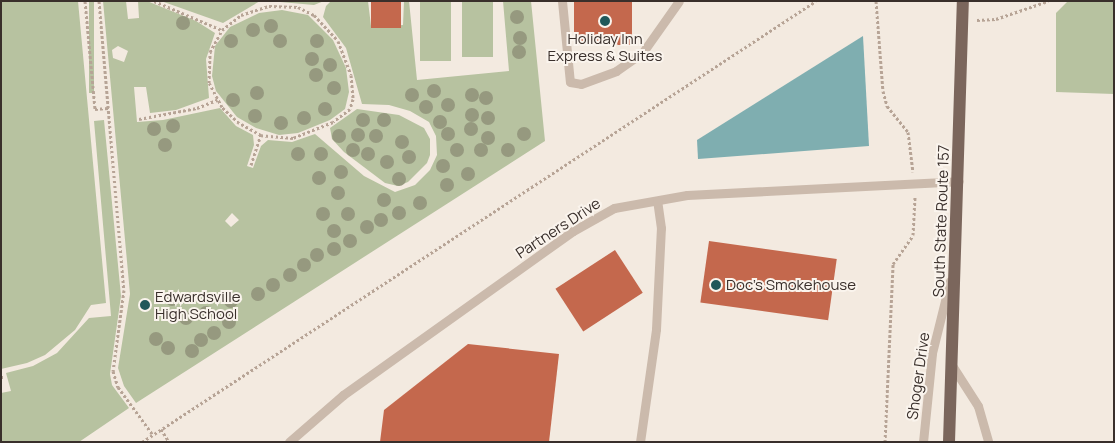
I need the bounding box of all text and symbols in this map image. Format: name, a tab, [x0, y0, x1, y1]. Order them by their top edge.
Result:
marker: Holiday Inn Express & Suites	[599, 15, 611, 27]
place label: Holiday Inn Express & Suites	[548, 29, 662, 64]
street label: South State Route 157	[929, 144, 953, 298]
street label: Partners Drive	[512, 194, 604, 262]
place label: Doc's Smokehouse	[726, 276, 856, 294]
marker: Doc's Smokehouse	[710, 279, 722, 291]
place label: Edwardsville High School	[155, 287, 240, 322]
marker: Edwardsville High School	[139, 299, 151, 311]
street label: Shoger Drive	[903, 331, 933, 421]

